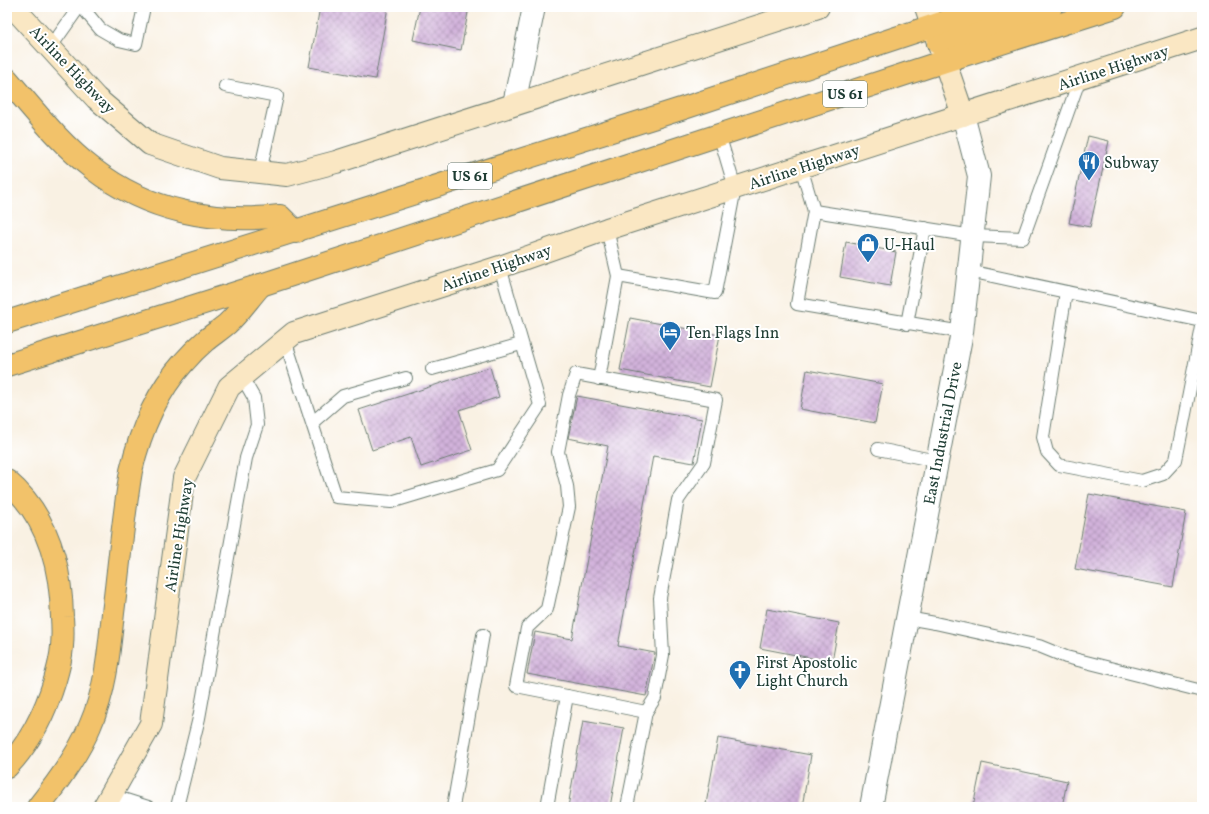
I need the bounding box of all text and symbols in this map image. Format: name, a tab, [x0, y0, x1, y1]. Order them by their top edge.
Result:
street label: Airline Highway	[24, 21, 120, 120]
street label: Airline Highway	[1055, 41, 1172, 97]
road number: US 61	[823, 81, 867, 107]
street label: Airline Highway	[746, 140, 863, 196]
restaurant icon: Subway	[1076, 149, 1102, 182]
place label: Subway	[1104, 153, 1159, 175]
road number: US 61	[448, 163, 492, 189]
shop icon: U-Haul	[855, 231, 881, 264]
place label: U-Haul	[884, 235, 935, 257]
street label: Airline Highway	[439, 240, 555, 298]
hotel icon: Ten Flags Inn	[657, 319, 683, 352]
place label: Ten Flags Inn	[686, 323, 779, 345]
street label: East Industrial Drive	[919, 360, 969, 507]
street label: Airline Highway	[160, 476, 200, 594]
place label: First Apostolic Light Church	[756, 653, 857, 693]
church icon: First Apostolic Light Church	[727, 658, 753, 691]

